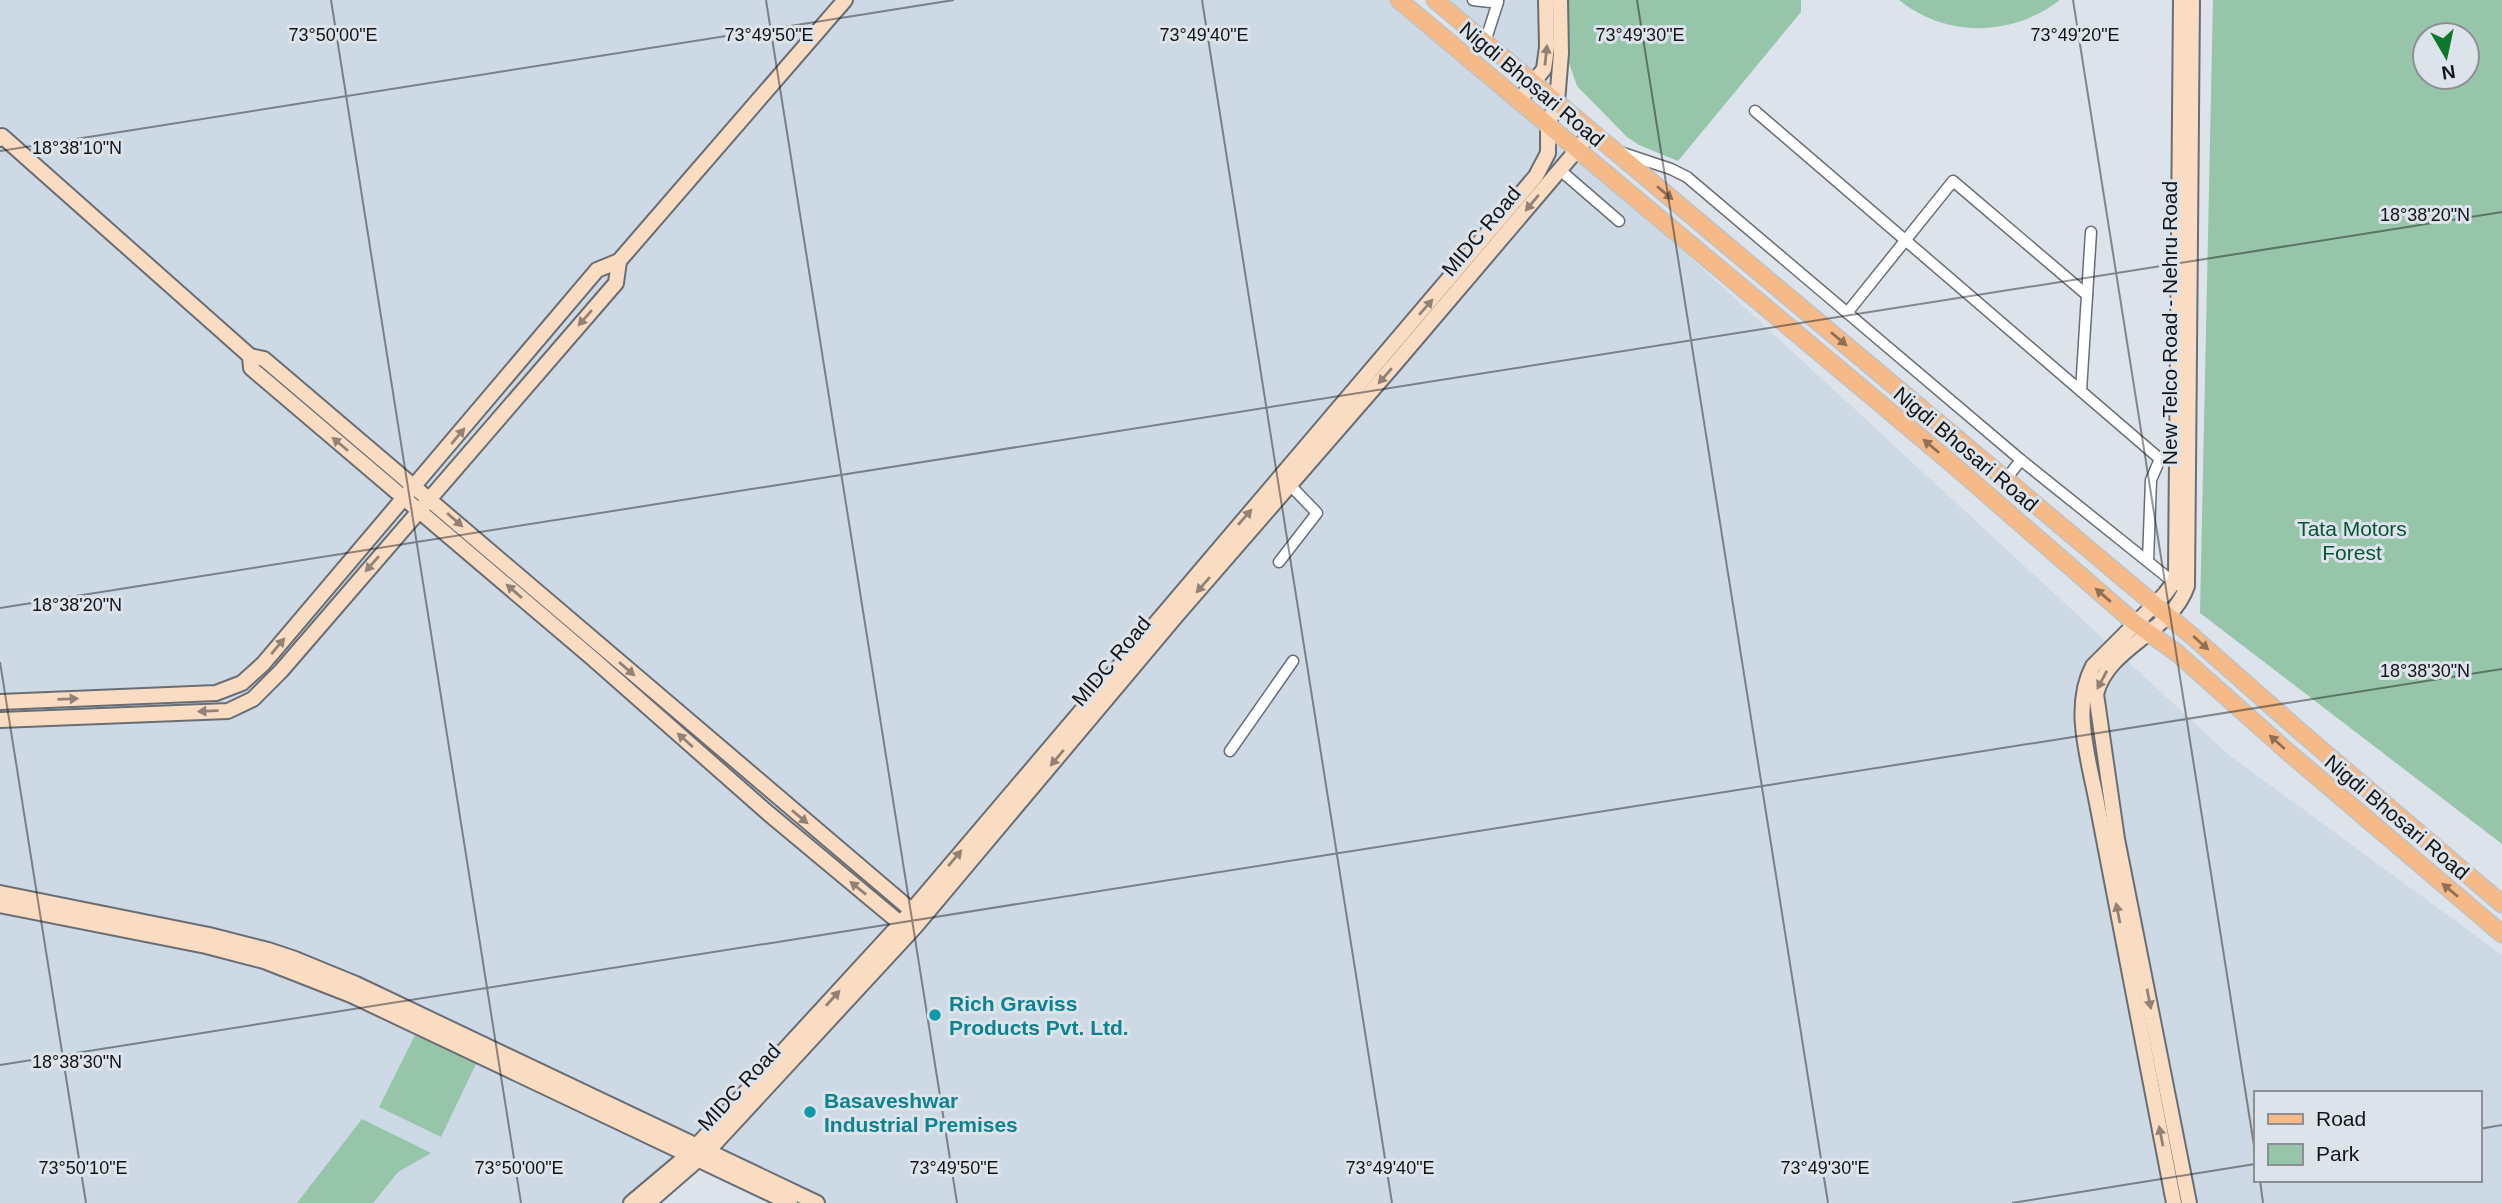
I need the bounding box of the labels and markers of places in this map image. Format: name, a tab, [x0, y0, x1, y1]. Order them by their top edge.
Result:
place label: Rich Graviss Products Pvt. Ltd.	[949, 992, 1129, 1039]
marker: Rich Graviss Products Pvt. Ltd.	[927, 1007, 943, 1023]
place label: Basaveshwar Industrial Premises	[824, 1089, 1018, 1136]
marker: Basaveshwar Industrial Premises	[802, 1104, 818, 1120]

